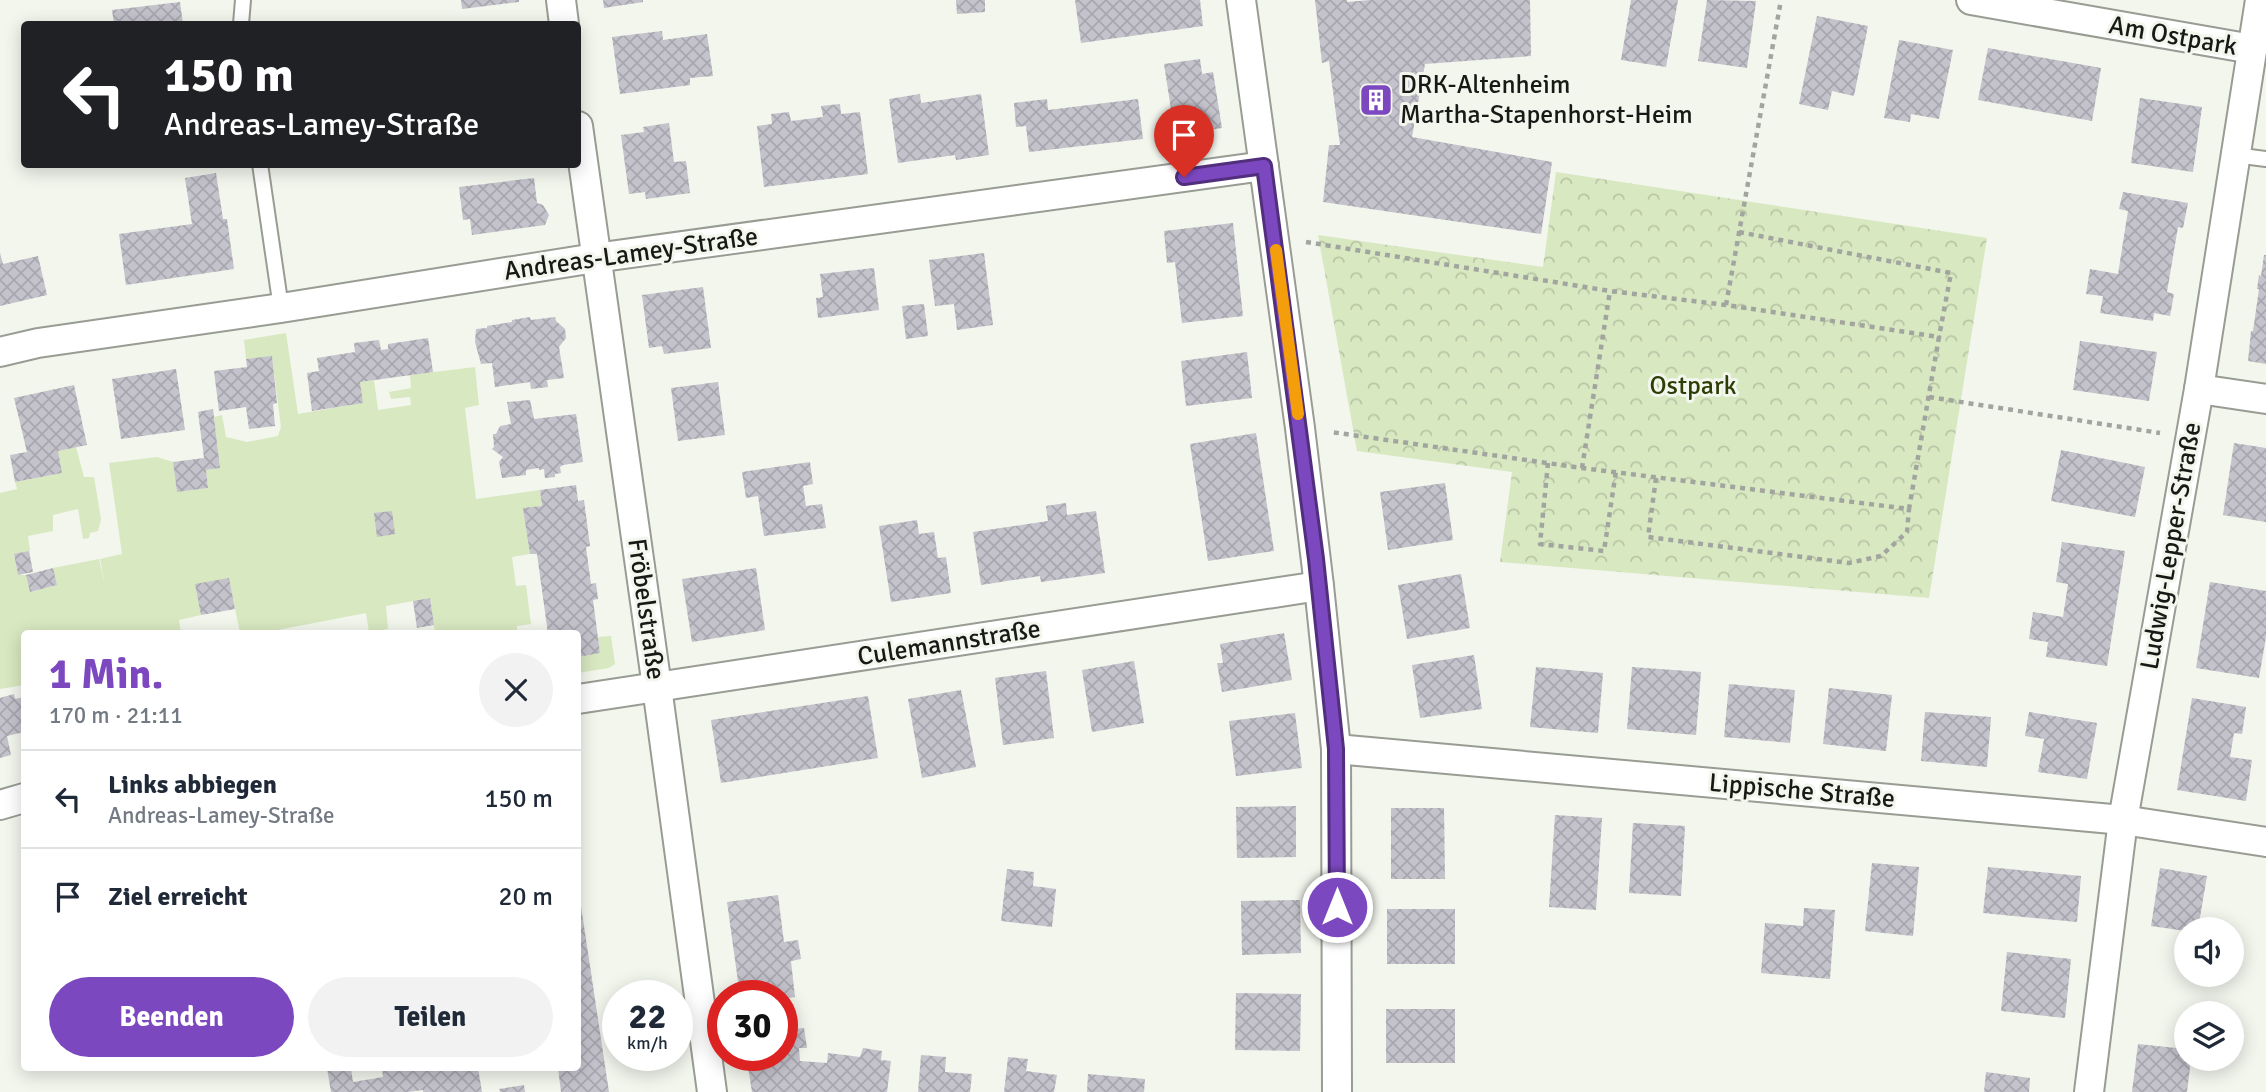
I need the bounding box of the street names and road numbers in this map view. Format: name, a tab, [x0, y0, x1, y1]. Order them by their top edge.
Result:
street label: Am Ostpark	[2106, 9, 2240, 63]
street label: Andreas-Lamey-Straße	[502, 220, 760, 288]
street label: Ludwig-Lepper-Straße	[2133, 420, 2209, 672]
street label: Fröbelstraße	[620, 536, 672, 682]
street label: Culemannstraße	[855, 613, 1043, 673]
street label: Lippische Straße	[1708, 767, 1896, 815]

